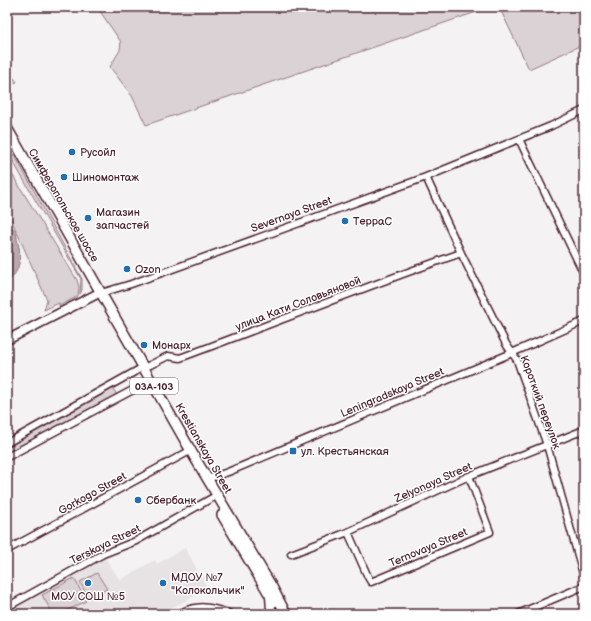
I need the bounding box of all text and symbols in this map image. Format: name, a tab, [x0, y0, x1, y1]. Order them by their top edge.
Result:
street label: Симферопольское шоссе	[26, 146, 101, 264]
place label: Русойл	[80, 146, 116, 159]
marker: Русойл	[67, 147, 77, 157]
place label: Шиномонтаж	[72, 171, 139, 184]
marker: Шиномонтаж	[59, 172, 69, 182]
street label: Severnaya Street	[249, 194, 334, 235]
place label: Магазин запчастей	[96, 206, 149, 232]
marker: Магазин запчастей	[83, 213, 93, 223]
place label: ТерраС	[353, 215, 392, 228]
marker: ТерраС	[340, 216, 350, 226]
place label: Ozon	[135, 263, 161, 276]
marker: Ozon	[122, 264, 132, 274]
street label: улица Кати Соловьяновой	[234, 274, 363, 333]
place label: Монарх	[152, 339, 191, 352]
marker: Монарх	[139, 340, 149, 350]
street label: Короткий переулок	[518, 354, 564, 451]
street label: Leningradskaya Street	[339, 365, 446, 420]
road number: 03А-103	[130, 378, 178, 394]
street label: Krestianskaya Street	[172, 401, 235, 496]
place label: ул. Крестьянская	[301, 445, 389, 458]
marker: ул. Крестьянская	[288, 446, 298, 456]
street label: Zelyonaya Street	[392, 459, 474, 506]
street label: Gorkogo Street	[56, 469, 129, 517]
place label: Сбербанк	[146, 494, 197, 507]
marker: Сбербанк	[133, 495, 143, 505]
street label: Terskaya Street	[68, 522, 143, 567]
street label: Ternovaya Street	[387, 525, 470, 570]
place label: МДОУ №7 "Колокольчик"	[171, 571, 245, 597]
marker: МОУ СОШ №5	[83, 578, 93, 588]
marker: МДОУ №7 "Колокольчик"	[158, 578, 168, 588]
place label: МОУ СОШ №5	[51, 590, 125, 603]

